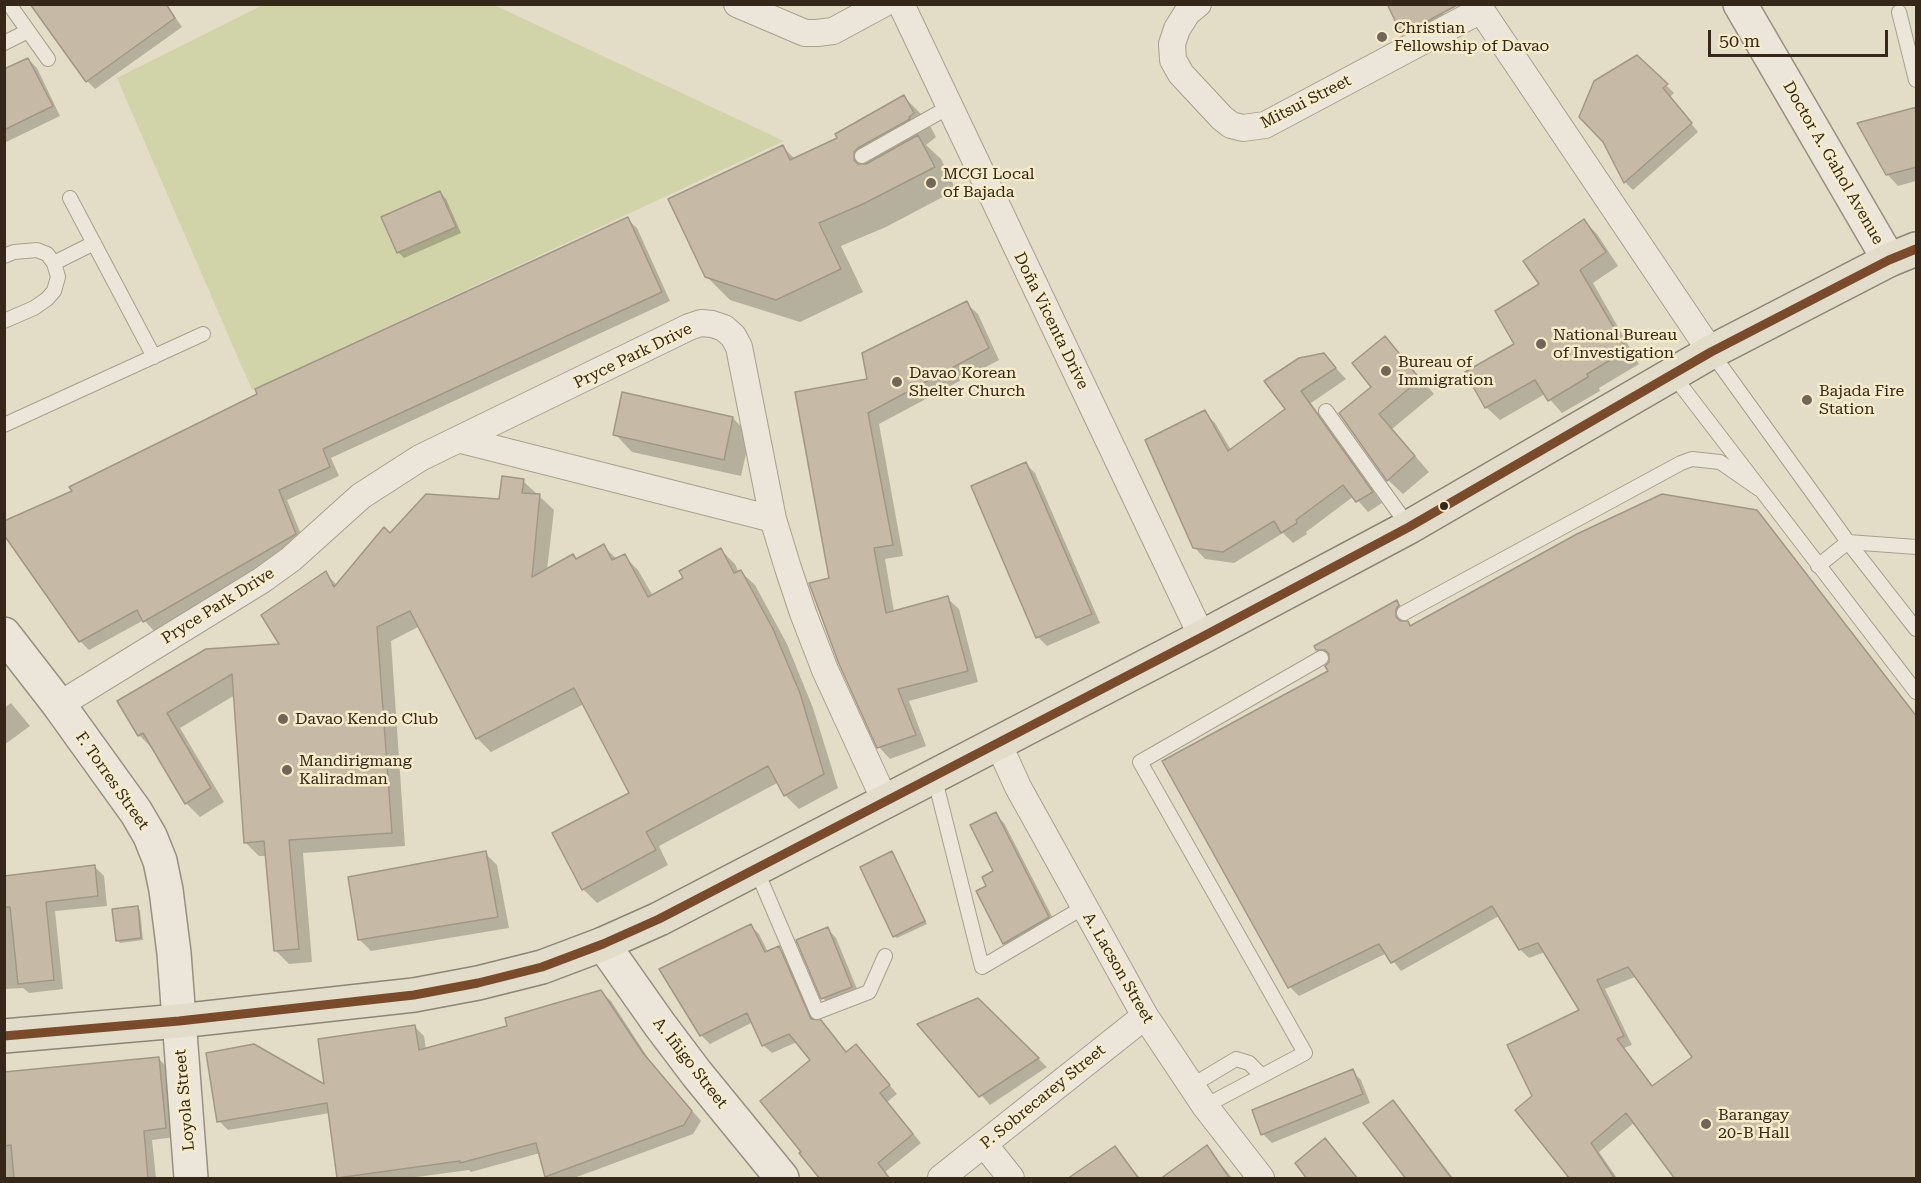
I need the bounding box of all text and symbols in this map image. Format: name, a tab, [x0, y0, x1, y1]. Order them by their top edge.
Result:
place label: Christian Fellowship of Davao	[1394, 18, 1549, 56]
scale bar	[1711, 18, 1891, 56]
marker: Christian Fellowship of Davao	[1375, 30, 1389, 44]
text: 50 m	[1719, 30, 1760, 51]
street label: Mitsui Street	[1258, 71, 1354, 133]
street label: Doctor A. Gahol Avenue	[1778, 78, 1888, 248]
place label: MCGI Local of Bajada	[943, 164, 1035, 202]
marker: MCGI Local of Bajada	[924, 176, 938, 190]
street label: Doña Vicenta Drive	[1009, 249, 1093, 393]
street label: Pryce Park Drive	[571, 319, 695, 393]
place label: National Bureau of Investigation	[1553, 325, 1677, 363]
marker: National Bureau of Investigation	[1534, 337, 1548, 351]
place label: Bureau of Immigration	[1398, 352, 1494, 390]
place label: Davao Korean Shelter Church	[909, 363, 1025, 401]
marker: Bureau of Immigration	[1379, 364, 1393, 378]
marker: Davao Korean Shelter Church	[890, 375, 904, 389]
place label: Bajada Fire Station	[1819, 381, 1904, 419]
marker: Bajada Fire Station	[1800, 393, 1814, 407]
unlabelled marker	[1438, 500, 1450, 512]
street label: Pryce Park Drive	[158, 564, 278, 648]
place label: Davao Kendo Club	[295, 709, 438, 729]
marker: Davao Kendo Club	[276, 712, 290, 726]
street label: F. Torres Street	[71, 728, 153, 834]
place label: Mandirigmang Kaliradman	[299, 751, 412, 789]
marker: Mandirigmang Kaliradman	[280, 763, 294, 777]
street label: A. Lacson Street	[1078, 909, 1158, 1027]
street label: A. Iñigo Street	[649, 1014, 731, 1112]
street label: P. Sobrecarey Street	[977, 1041, 1109, 1153]
street label: Loyola Street	[171, 1048, 199, 1152]
place label: Barangay 20-B Hall	[1718, 1105, 1789, 1143]
marker: Barangay 20-B Hall	[1699, 1117, 1713, 1131]

